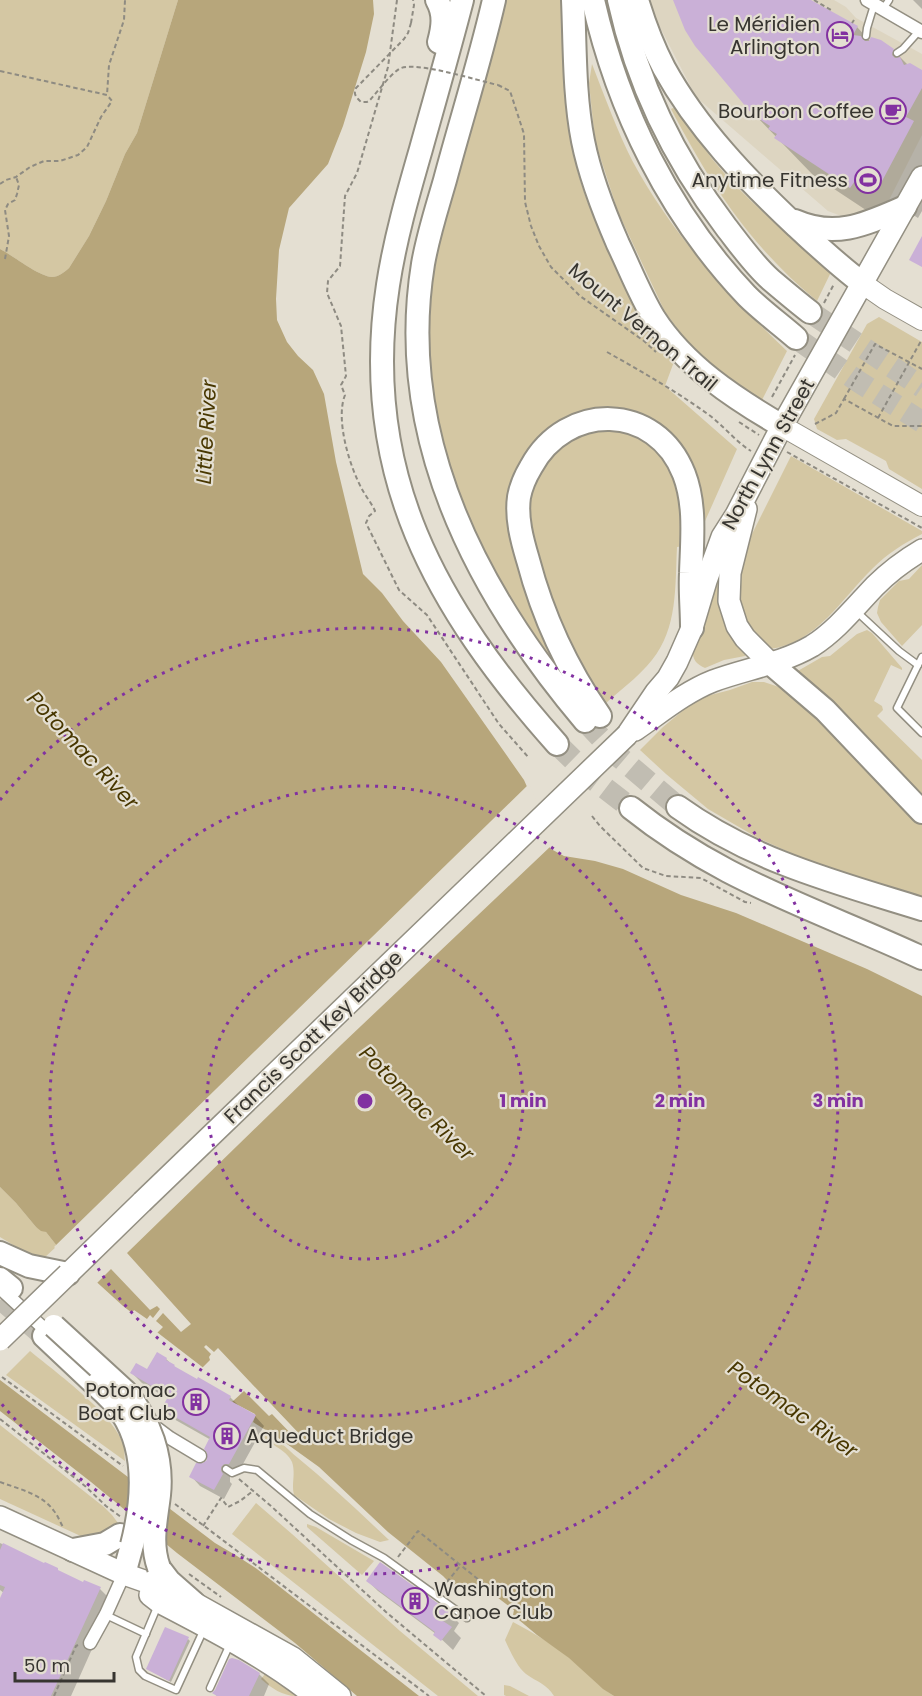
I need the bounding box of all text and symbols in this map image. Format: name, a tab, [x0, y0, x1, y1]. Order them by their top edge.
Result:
place label: Le Méridien Arlington	[708, 10, 820, 61]
hotel icon: Le Méridien Arlington	[825, 20, 855, 50]
cafe icon: Bourbon Coffee	[878, 96, 908, 126]
place label: Bourbon Coffee	[718, 97, 874, 125]
sports icon: Anytime Fitness	[853, 165, 883, 195]
place label: Anytime Fitness	[692, 166, 848, 194]
street label: Mount Vernon Trail	[562, 256, 724, 398]
street label: North Lynn Street	[715, 373, 821, 535]
water label: Little River	[189, 378, 223, 485]
water label: Potomac River	[21, 684, 146, 816]
street label: Francis Scott Key Bridge	[218, 944, 408, 1130]
water label: Potomac River	[353, 1039, 482, 1168]
text: 1 min	[499, 1088, 547, 1113]
text: 2 min	[655, 1088, 705, 1113]
text: 3 min	[812, 1088, 864, 1113]
centre of rings	[355, 1091, 375, 1111]
water label: Potomac River	[722, 1354, 865, 1465]
place label: Potomac Boat Club	[78, 1376, 176, 1427]
building icon: Potomac Boat Club	[181, 1387, 211, 1417]
building icon: Aqueduct Bridge	[212, 1421, 242, 1451]
place label: Aqueduct Bridge	[246, 1422, 413, 1450]
place label: Washington Canoe Club	[434, 1575, 554, 1626]
building icon: Washington Canoe Club	[400, 1586, 430, 1616]
scale bar	[15, 1645, 114, 1683]
text: 50 m	[24, 1653, 70, 1678]

